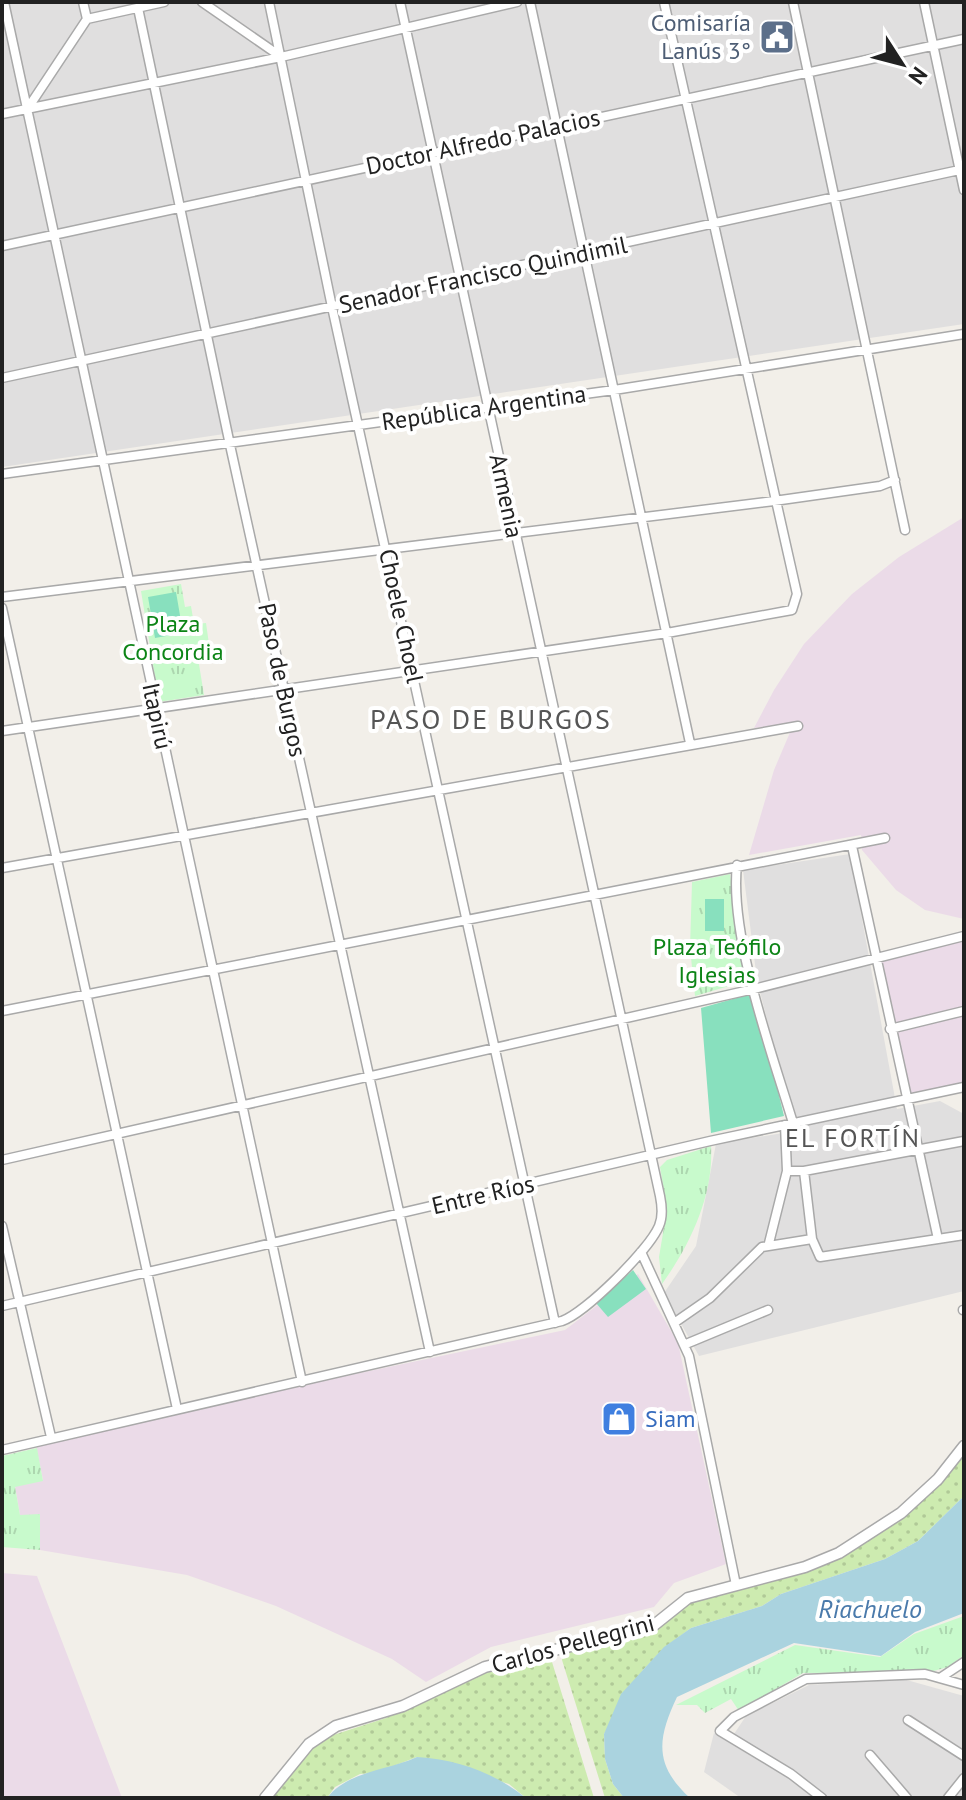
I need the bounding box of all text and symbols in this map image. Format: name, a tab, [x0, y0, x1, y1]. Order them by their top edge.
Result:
place label: Comisaría Lanús 3°	[651, 7, 751, 66]
public building icon: Comisaría Lanús 3°	[758, 18, 796, 56]
north arrow	[862, 24, 942, 104]
text: N	[903, 62, 934, 90]
street label: Doctor Alfredo Palacios	[363, 102, 603, 181]
street label: Senador Francisco Quindimil	[336, 229, 630, 320]
street label: República Argentina	[380, 378, 588, 437]
street label: Armenia	[482, 451, 531, 541]
street label: Choele Choel	[372, 546, 431, 686]
street label: Paso de Burgos	[251, 600, 314, 760]
park label: Plaza Concordia	[122, 608, 224, 667]
street label: Itapirú	[135, 680, 180, 752]
district label: PASO DE BURGOS	[370, 700, 612, 737]
park label: Plaza Teófilo Iglesias	[653, 931, 781, 990]
district label: EL FORTÍN	[785, 1121, 921, 1154]
street label: Entre Ríos	[429, 1168, 537, 1221]
shop icon: Siam	[600, 1400, 638, 1438]
place label: Siam	[645, 1403, 696, 1434]
water label: Riachuelo	[818, 1592, 922, 1625]
street label: Carlos Pellegrini	[488, 1607, 658, 1680]

